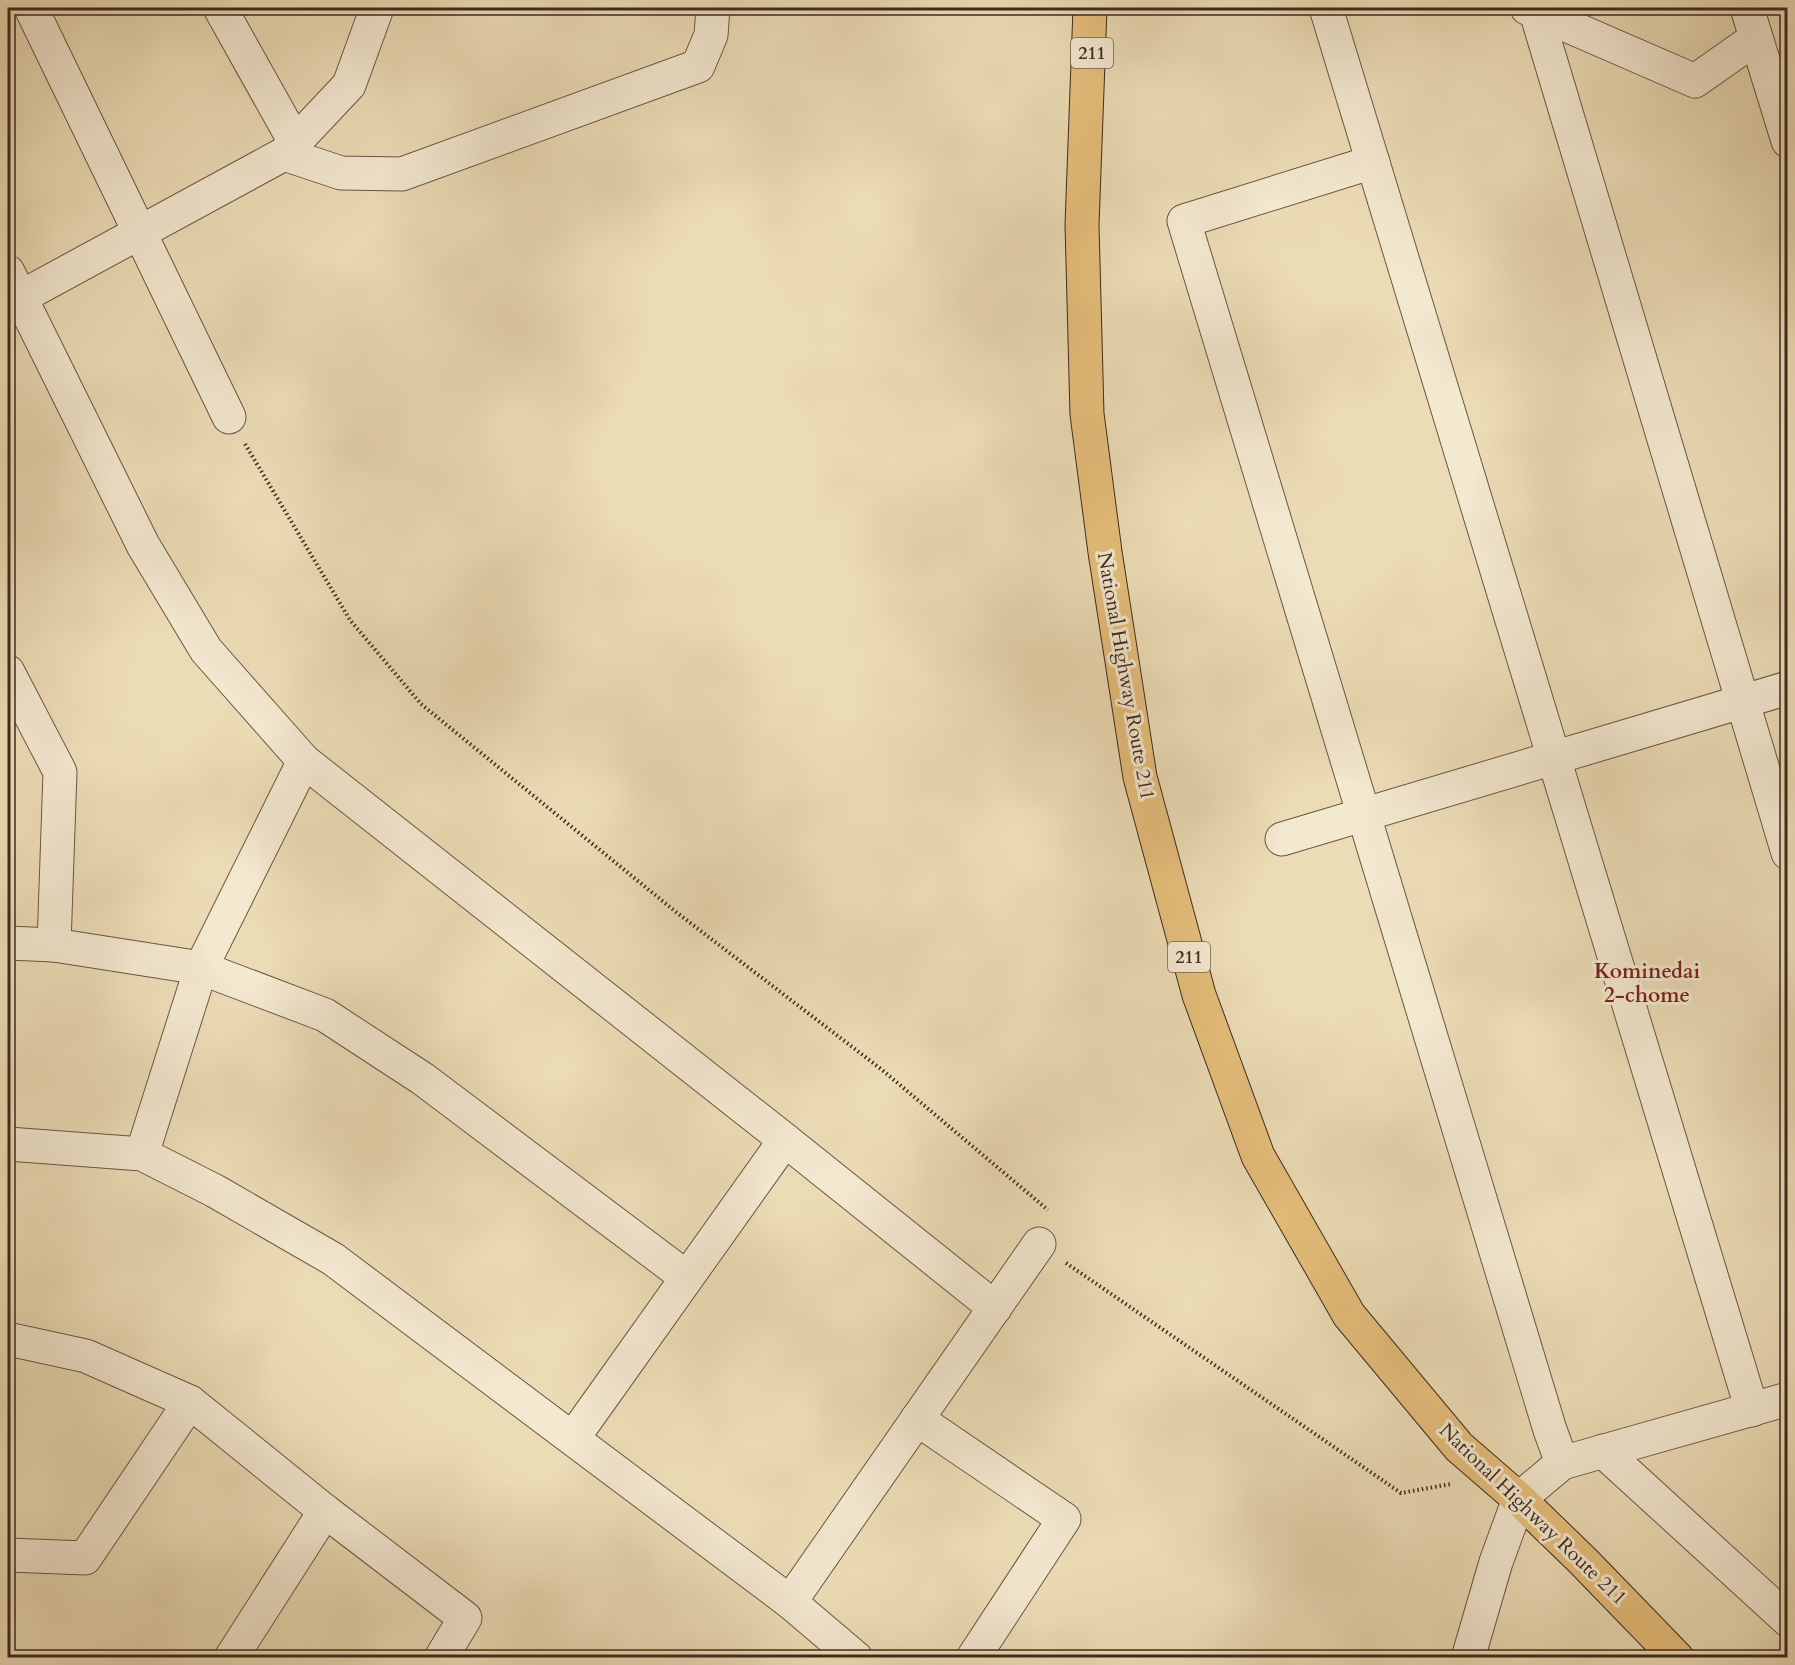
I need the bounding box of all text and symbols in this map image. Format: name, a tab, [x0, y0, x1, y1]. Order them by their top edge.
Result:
road number: 211	[1071, 38, 1113, 68]
street label: National Highway Route 211	[1091, 550, 1161, 802]
road number: 211	[1168, 942, 1210, 972]
district label: Kominedai 2-chome	[1594, 957, 1700, 1010]
street label: National Highway Route 211	[1433, 1417, 1633, 1611]

